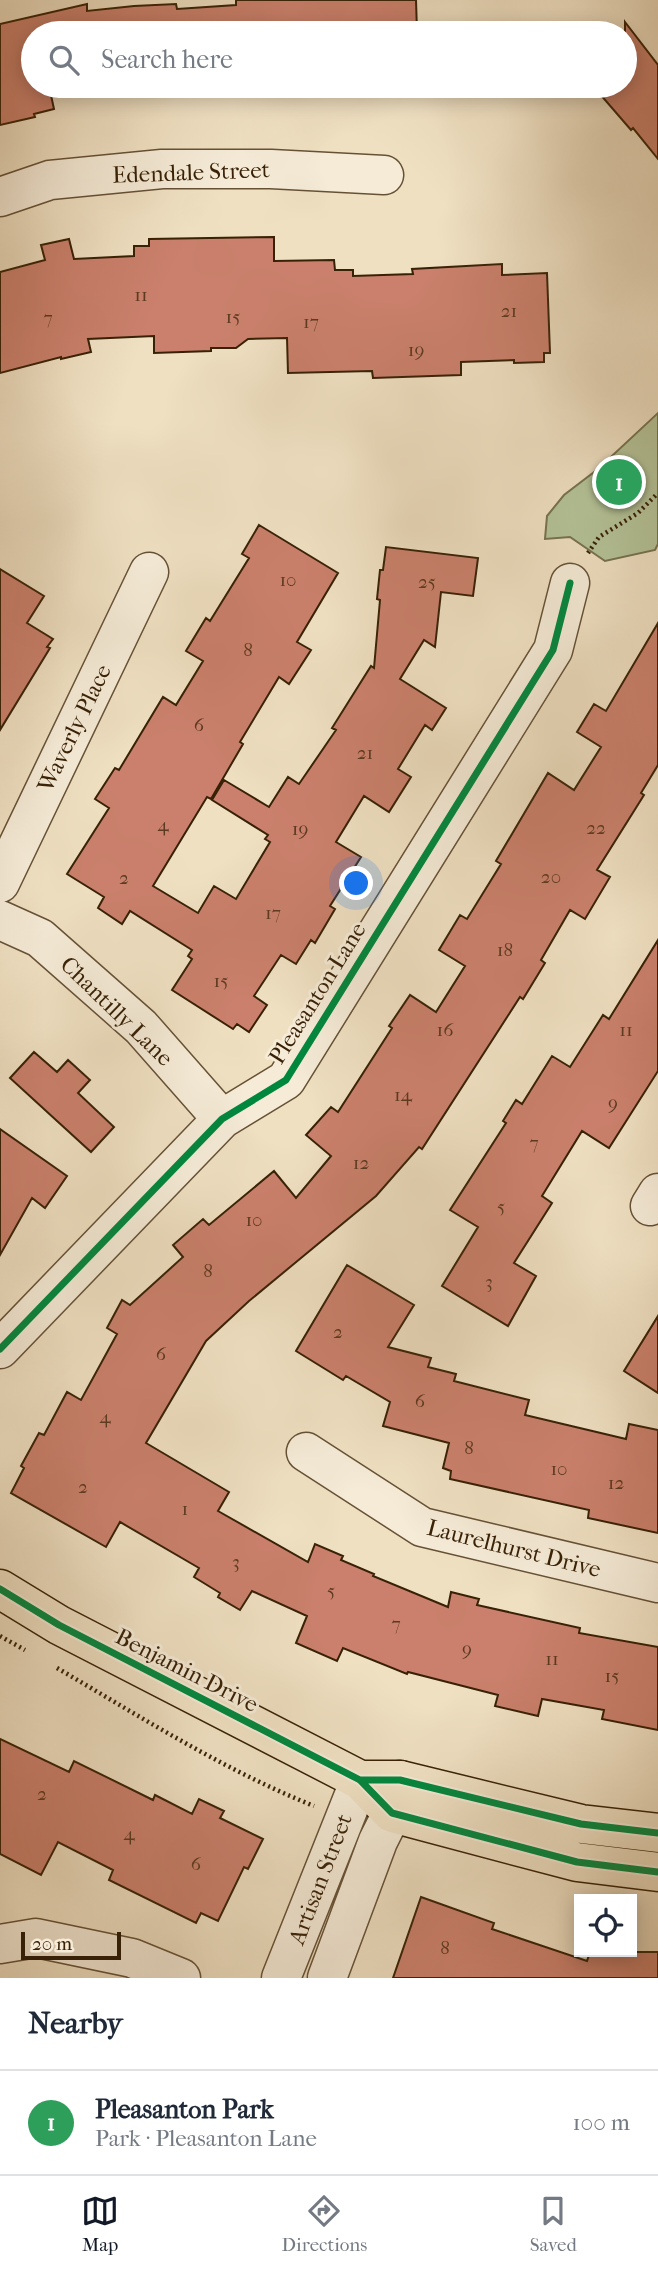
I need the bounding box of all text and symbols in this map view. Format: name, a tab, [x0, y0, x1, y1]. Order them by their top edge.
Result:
search box	[21, 21, 637, 98]
icon: search	[45, 41, 83, 79]
text: Search here	[101, 44, 233, 75]
street label: Edendale Street	[112, 156, 270, 189]
house number: 11	[134, 284, 148, 306]
house number: 21	[501, 300, 517, 322]
house number: 15	[226, 306, 240, 328]
house number: 7	[43, 307, 53, 329]
house number: 17	[303, 311, 319, 333]
house number: 19	[408, 339, 424, 361]
pin: 1	[596, 456, 642, 508]
house number: 10	[279, 569, 297, 591]
house number: 25	[418, 571, 436, 593]
house number: 8	[243, 639, 253, 661]
street label: Waverly Place	[31, 660, 117, 797]
house number: 6	[194, 714, 205, 736]
house number: 21	[357, 742, 373, 764]
house number: 4	[157, 814, 169, 836]
house number: 22	[586, 817, 606, 839]
house number: 19	[292, 818, 308, 840]
your location	[339, 866, 373, 900]
house number: 20	[541, 866, 561, 888]
house number: 2	[119, 867, 129, 889]
house number: 17	[265, 902, 281, 924]
street label: Pleasanton Lane	[263, 918, 372, 1069]
house number: 18	[497, 939, 513, 961]
street label: Chantilly Lane	[55, 951, 178, 1072]
house number: 15	[214, 970, 228, 992]
house number: 16	[437, 1019, 454, 1041]
house number: 11	[619, 1019, 633, 1041]
house number: 14	[394, 1084, 413, 1106]
house number: 9	[608, 1092, 618, 1114]
house number: 7	[529, 1132, 539, 1154]
house number: 12	[353, 1152, 370, 1174]
house number: 5	[497, 1196, 505, 1218]
house number: 10	[245, 1209, 263, 1231]
house number: 8	[203, 1260, 213, 1282]
house number: 3	[485, 1271, 493, 1293]
house number: 2	[333, 1321, 343, 1343]
house number: 6	[156, 1343, 167, 1365]
house number: 6	[415, 1390, 426, 1412]
house number: 4	[99, 1406, 111, 1428]
house number: 8	[464, 1437, 474, 1459]
house number: 10	[550, 1458, 568, 1480]
house number: 12	[608, 1472, 625, 1494]
house number: 2	[78, 1476, 88, 1498]
house number: 1	[182, 1498, 188, 1520]
street label: Laurelhurst Drive	[424, 1514, 604, 1583]
house number: 3	[232, 1551, 240, 1573]
house number: 5	[327, 1580, 335, 1602]
house number: 7	[391, 1613, 401, 1635]
street label: Benjamin Drive	[111, 1623, 263, 1718]
house number: 9	[462, 1638, 472, 1660]
house number: 11	[545, 1648, 559, 1670]
house number: 15	[605, 1665, 619, 1687]
house number: 2	[37, 1783, 47, 1805]
street label: Artisan Street	[283, 1810, 358, 1949]
house number: 4	[123, 1823, 135, 1845]
house number: 6	[191, 1853, 202, 1875]
map controls	[574, 1894, 637, 1957]
button: locate	[574, 1894, 637, 1957]
scale bar	[21, 1929, 121, 1961]
text: 20 m	[32, 1933, 72, 1955]
house number: 8	[440, 1937, 450, 1959]
text: Nearby	[28, 2006, 123, 2041]
text: Pleasanton Park	[95, 2094, 274, 2125]
text: 1	[47, 2109, 55, 2136]
text: 100 m	[572, 2109, 630, 2136]
text: Park · Pleasanton Lane	[95, 2125, 317, 2152]
tab: Map	[81, 2192, 119, 2256]
tab: Directions	[282, 2192, 367, 2256]
tab: Saved	[530, 2192, 577, 2256]

